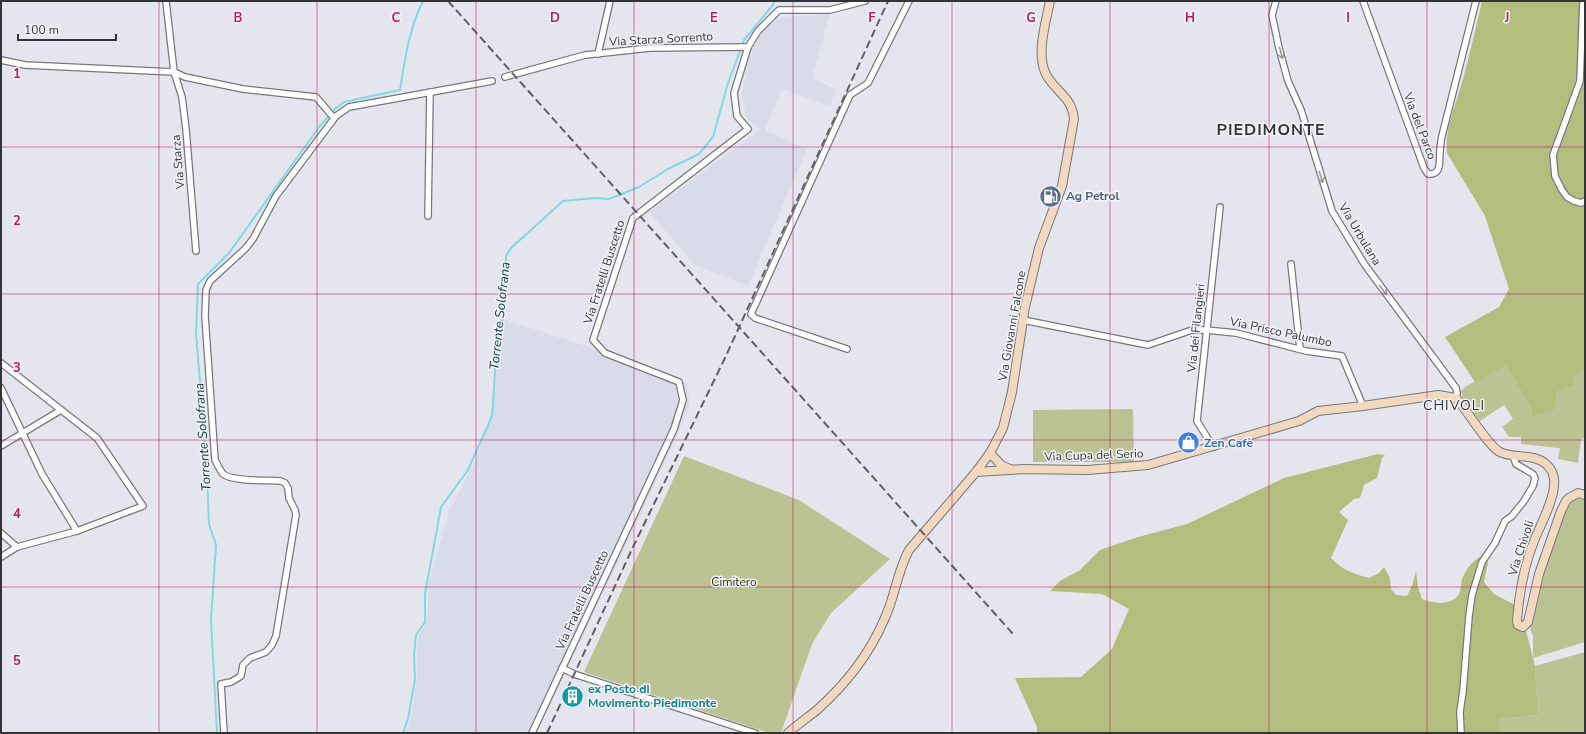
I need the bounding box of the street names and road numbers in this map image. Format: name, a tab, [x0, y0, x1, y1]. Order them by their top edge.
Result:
street label: Via Starza Sorrento	[608, 28, 714, 50]
street label: Via del Parco	[1400, 89, 1440, 162]
street label: Via Starza	[168, 134, 188, 191]
street label: Via Urbulana	[1335, 199, 1385, 268]
street label: Via Fratelli Buscetto	[579, 218, 628, 327]
street label: Via Giovanni Falcone	[994, 269, 1030, 384]
street label: Via dei Filangieri	[1183, 283, 1209, 374]
street label: Via Prisco Palumbo	[1228, 313, 1334, 351]
street label: Via Cupa del Serio	[1043, 445, 1144, 465]
street label: Via Chivoli	[1504, 518, 1537, 579]
street label: Via Fratelli Buscetto	[551, 547, 612, 653]

